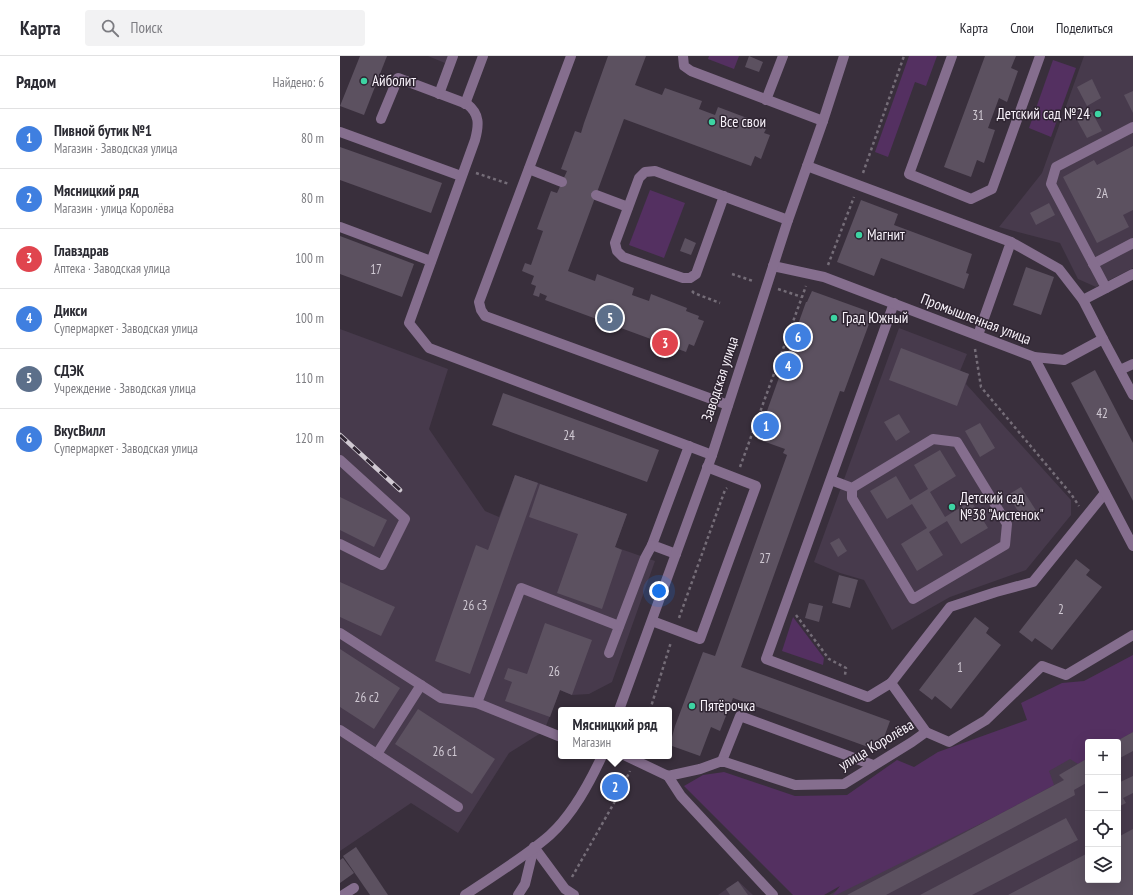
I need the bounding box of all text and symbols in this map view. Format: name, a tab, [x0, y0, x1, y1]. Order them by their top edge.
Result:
search box	[85, 10, 365, 46]
text: Карта	[20, 16, 61, 40]
icon: search	[99, 17, 121, 39]
text: Поиск	[131, 18, 163, 37]
text: Карта	[960, 19, 988, 37]
text: Слои	[1010, 19, 1034, 37]
text: Поделиться	[1056, 19, 1113, 37]
text: Рядом	[16, 71, 56, 93]
place label: Айболит	[372, 71, 416, 90]
text: Найдено: 6	[273, 74, 324, 91]
marker: Айболит	[359, 76, 369, 86]
place label: Детский сад №24	[997, 104, 1090, 123]
house number: 31	[972, 107, 984, 124]
marker: Детский сад №24	[1093, 109, 1103, 119]
place label: Все свои	[720, 112, 766, 131]
marker: Все свои	[707, 117, 717, 127]
text: Пивной бутик №1	[54, 121, 152, 140]
text: 1	[26, 130, 32, 147]
text: 80 m	[301, 130, 324, 147]
text: Магазин · Заводская улица	[54, 140, 177, 157]
text: Мясницкий ряд	[54, 181, 139, 200]
house number: 2А	[1096, 185, 1109, 202]
text: 2	[26, 190, 32, 207]
text: 80 m	[301, 190, 324, 207]
text: Магазин · улица Королёва	[54, 200, 174, 217]
place label: Магнит	[867, 225, 905, 244]
marker: Магнит	[854, 230, 864, 240]
text: Главздрав	[54, 241, 109, 260]
text: 3	[26, 250, 32, 267]
text: 100 m	[295, 250, 324, 267]
text: Аптека · Заводская улица	[54, 260, 170, 277]
house number: 17	[370, 261, 382, 278]
street label: Промышленная улица	[918, 289, 1034, 348]
text: Дикси	[54, 301, 87, 320]
pin: 5	[597, 303, 623, 333]
place label: Град Южный	[842, 308, 908, 327]
text: 4	[26, 310, 32, 327]
text: 100 m	[295, 310, 324, 327]
marker: Град Южный	[829, 313, 839, 323]
text: Супермаркет · Заводская улица	[54, 320, 198, 337]
pin: 6	[785, 322, 811, 352]
pin: 3	[652, 328, 678, 358]
street label: Заводская улица	[697, 334, 742, 424]
pin: 4	[775, 351, 801, 381]
text: СДЭК	[54, 361, 84, 380]
text: 5	[26, 370, 32, 387]
text: 110 m	[295, 370, 324, 387]
text: Учреждение · Заводская улица	[54, 380, 196, 397]
house number: 42	[1096, 405, 1108, 422]
pin: 1	[753, 411, 779, 441]
text: ВкусВилл	[54, 421, 106, 440]
house number: 24	[563, 427, 575, 444]
text: 6	[26, 430, 32, 447]
text: 120 m	[295, 430, 324, 447]
text: Супермаркет · Заводская улица	[54, 440, 198, 457]
place label: Детский сад №38 "Аистенок"	[960, 488, 1044, 524]
marker: Детский сад №38 "Аистенок"	[947, 502, 957, 512]
house number: 27	[759, 550, 771, 567]
your location	[649, 581, 669, 601]
house number: 26 с3	[463, 597, 488, 614]
house number: 2	[1058, 601, 1064, 618]
house number: 1	[957, 659, 963, 676]
house number: 26	[548, 663, 560, 680]
house number: 26 с2	[355, 689, 379, 706]
place label: Пятёрочка	[700, 696, 755, 715]
marker: Пятёрочка	[687, 701, 697, 711]
popup	[558, 707, 672, 759]
text: Мясницкий ряд	[573, 715, 657, 734]
street label: улица Королёва	[835, 715, 917, 774]
text: Магазин	[573, 734, 611, 751]
map controls	[1085, 739, 1121, 883]
button: +	[1085, 739, 1121, 775]
house number: 26 с1	[433, 743, 458, 760]
pin: 2	[602, 772, 628, 802]
button: −	[1085, 775, 1121, 811]
button: locate	[1085, 811, 1121, 847]
button: layers	[1085, 847, 1121, 883]

